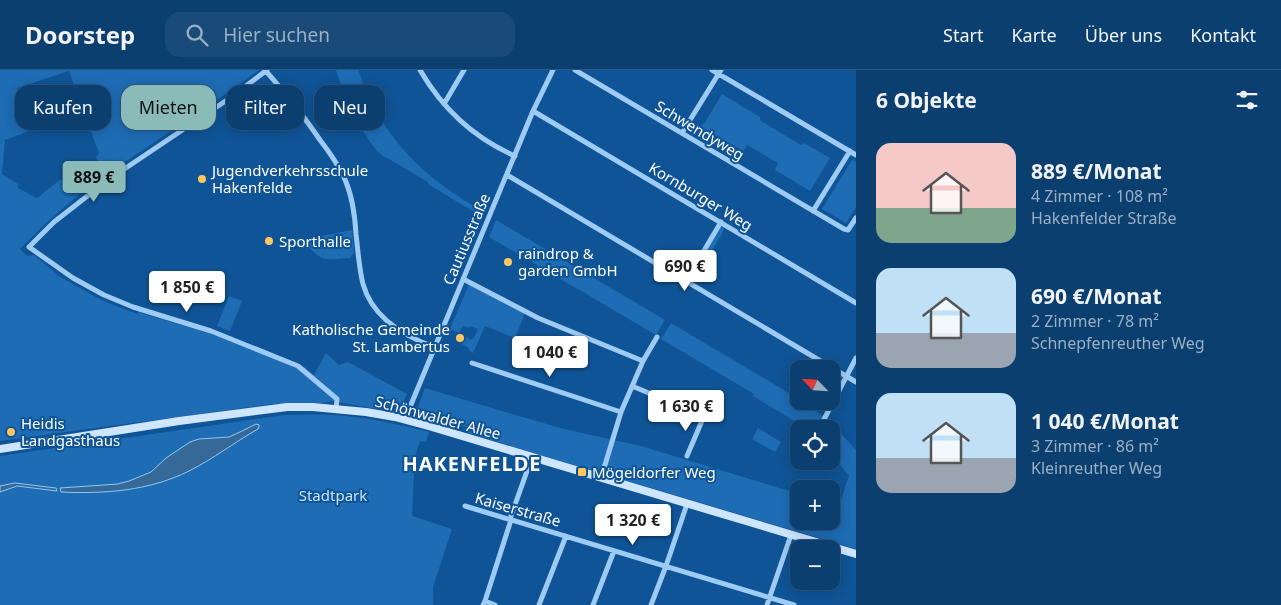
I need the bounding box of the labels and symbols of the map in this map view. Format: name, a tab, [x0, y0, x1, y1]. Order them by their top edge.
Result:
street label: Schwendyweg	[652, 96, 748, 164]
street label: Kornburger Weg	[645, 157, 757, 235]
pin: 889 €	[59, 160, 129, 203]
place label: Jugendverkehrsschule Hakenfelde	[210, 160, 368, 197]
marker: Jugendverkehrsschule Hakenfelde	[196, 173, 208, 185]
street label: Cautiusstraße	[438, 190, 494, 288]
place label: Sporthalle	[279, 231, 351, 251]
marker: Sporthalle	[263, 235, 275, 247]
place label: raindrop & garden GmbH	[518, 243, 618, 280]
pin: 690 €	[650, 250, 720, 292]
marker: raindrop & garden GmbH	[502, 256, 514, 268]
pin: 1 850 €	[141, 270, 233, 313]
place label: Katholische Gemeinde St. Lambertus	[292, 319, 450, 356]
marker: Katholische Gemeinde St. Lambertus	[454, 332, 466, 344]
pin: 1 040 €	[504, 336, 596, 378]
north arrow	[790, 360, 840, 410]
pin: 1 630 €	[640, 390, 732, 432]
street label: Schönwalder Allee	[373, 391, 503, 443]
place label: Heidis Landgasthaus	[21, 413, 120, 450]
marker: Heidis Landgasthaus	[5, 426, 17, 438]
district label: HAKENFELDE	[402, 450, 542, 477]
place label: Mögeldorfer Weg	[592, 462, 716, 482]
marker: Mögeldorfer Weg	[576, 466, 588, 478]
park label: Stadtpark	[299, 485, 367, 505]
street label: Kaiserstraße	[473, 487, 563, 531]
pin: 1 320 €	[587, 504, 679, 546]

